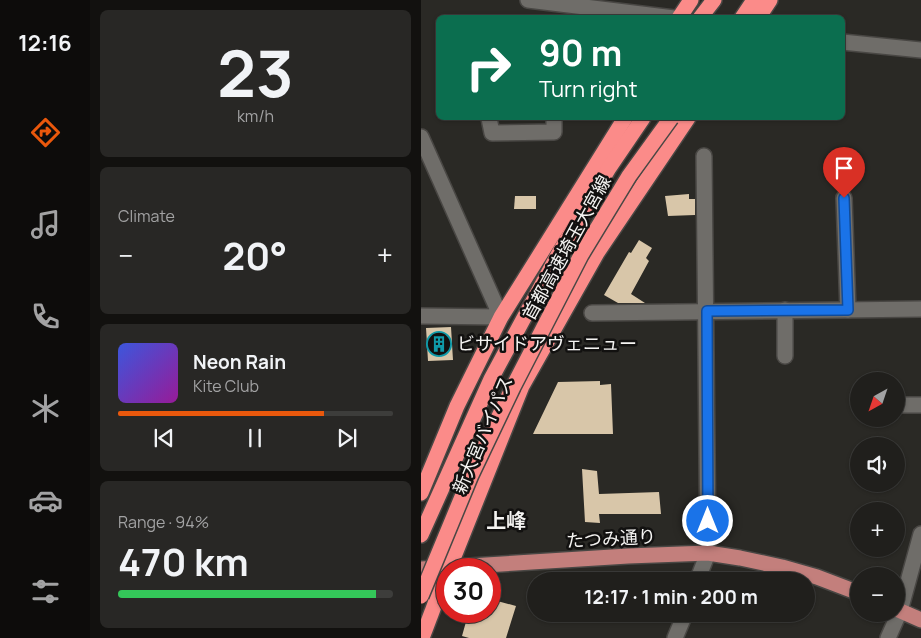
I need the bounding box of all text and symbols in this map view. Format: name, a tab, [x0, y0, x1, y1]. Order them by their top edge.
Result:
text: 12:16	[18, 28, 72, 58]
text: 23	[217, 28, 294, 117]
text: 90 m	[539, 29, 622, 77]
icon: right	[456, 35, 521, 100]
text: Turn right	[539, 74, 637, 104]
text: km/h	[237, 105, 274, 127]
icon: directions	[28, 115, 63, 150]
pin	[823, 147, 865, 198]
icon: arrive	[830, 154, 858, 182]
street label: 首都高速埼玉大宮線	[516, 171, 616, 324]
text: Climate	[118, 205, 175, 227]
icon: music	[28, 207, 63, 242]
text: 20°	[223, 229, 287, 281]
text: −	[118, 236, 133, 274]
text: +	[377, 236, 393, 274]
icon: phone	[28, 299, 63, 334]
building icon: ビサイドアヴェニュー	[426, 331, 452, 357]
place label: ビサイドアヴェニュー	[457, 331, 637, 355]
text: Neon Rain	[193, 349, 286, 375]
street label: 新大宮バイパス	[446, 372, 518, 497]
north arrow	[850, 372, 905, 428]
map controls	[850, 372, 905, 622]
text: Kite Club	[193, 375, 259, 397]
icon: climate	[28, 391, 63, 426]
icon: previous	[150, 424, 178, 452]
icon: pause	[241, 424, 269, 452]
icon: next	[333, 424, 361, 452]
button: sound	[850, 437, 905, 492]
icon: car	[28, 483, 63, 518]
position arrow	[681, 494, 733, 546]
button: +	[850, 502, 905, 557]
district label: 上峰	[486, 507, 526, 534]
text: Range · 94%	[118, 511, 209, 533]
street label: たつみ通り	[565, 524, 657, 552]
text: 470 km	[118, 535, 249, 587]
speed limit sign: 30	[436, 558, 501, 623]
button: −	[850, 567, 905, 622]
icon: filters	[28, 574, 63, 609]
text: 12:17 · 1 min · 200 m	[584, 584, 758, 610]

